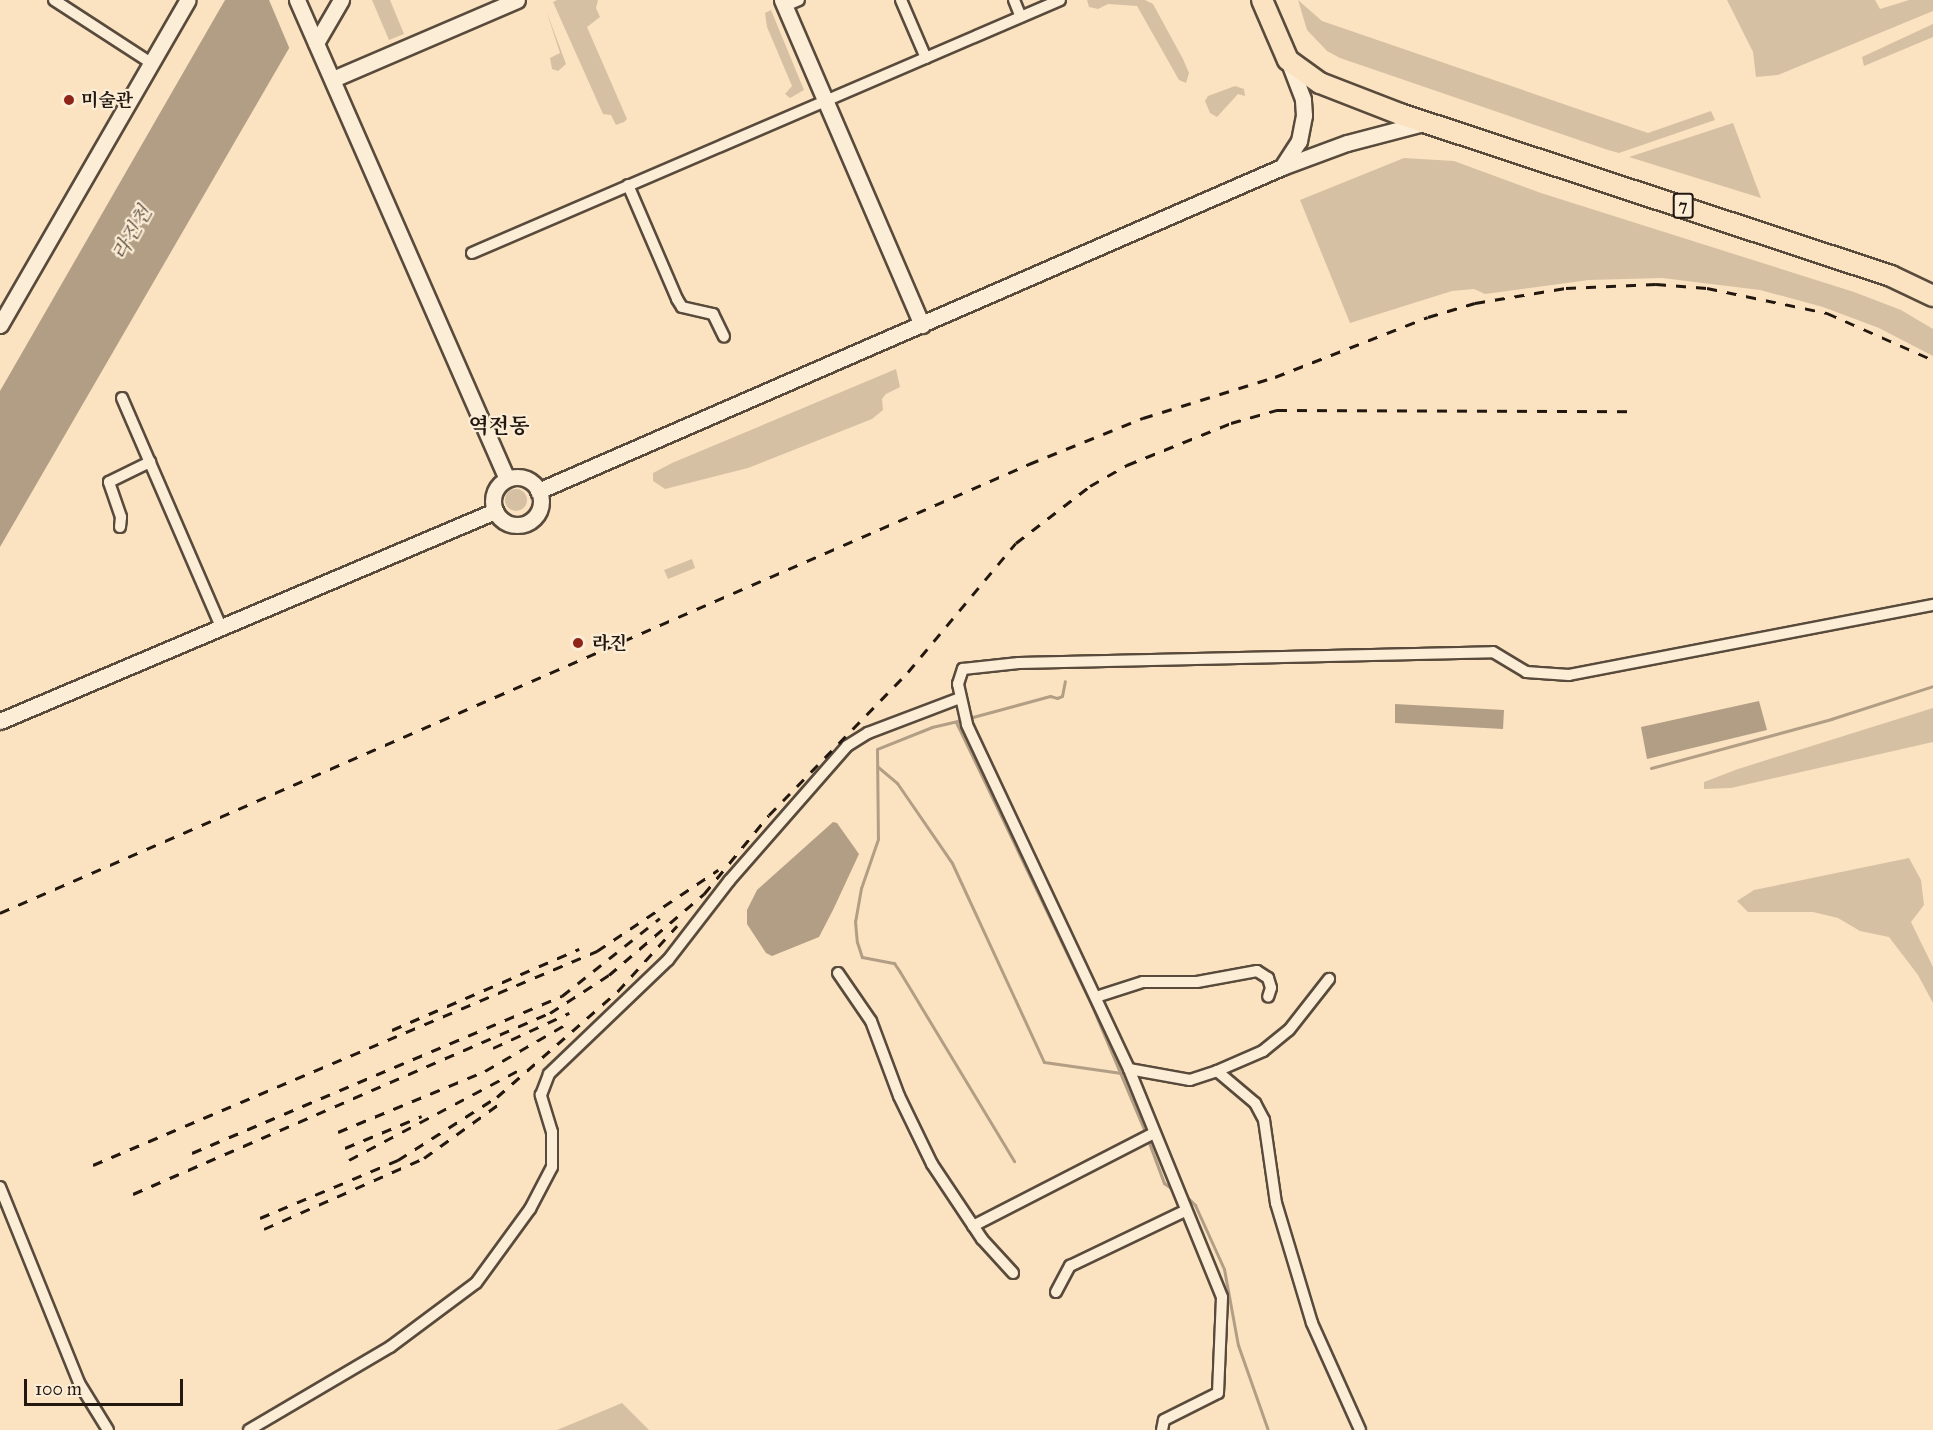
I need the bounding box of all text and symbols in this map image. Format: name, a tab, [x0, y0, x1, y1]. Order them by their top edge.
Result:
place label: 미술관	[81, 89, 133, 111]
marker: 미술관	[62, 93, 76, 107]
road number: 7	[1672, 193, 1694, 219]
water label: 라진천	[107, 202, 157, 264]
district label: 역전동	[469, 413, 529, 439]
place label: 라진	[592, 632, 627, 654]
marker: 라진	[569, 634, 587, 652]
scale bar	[27, 1367, 186, 1405]
text: 100 m	[35, 1378, 82, 1400]

